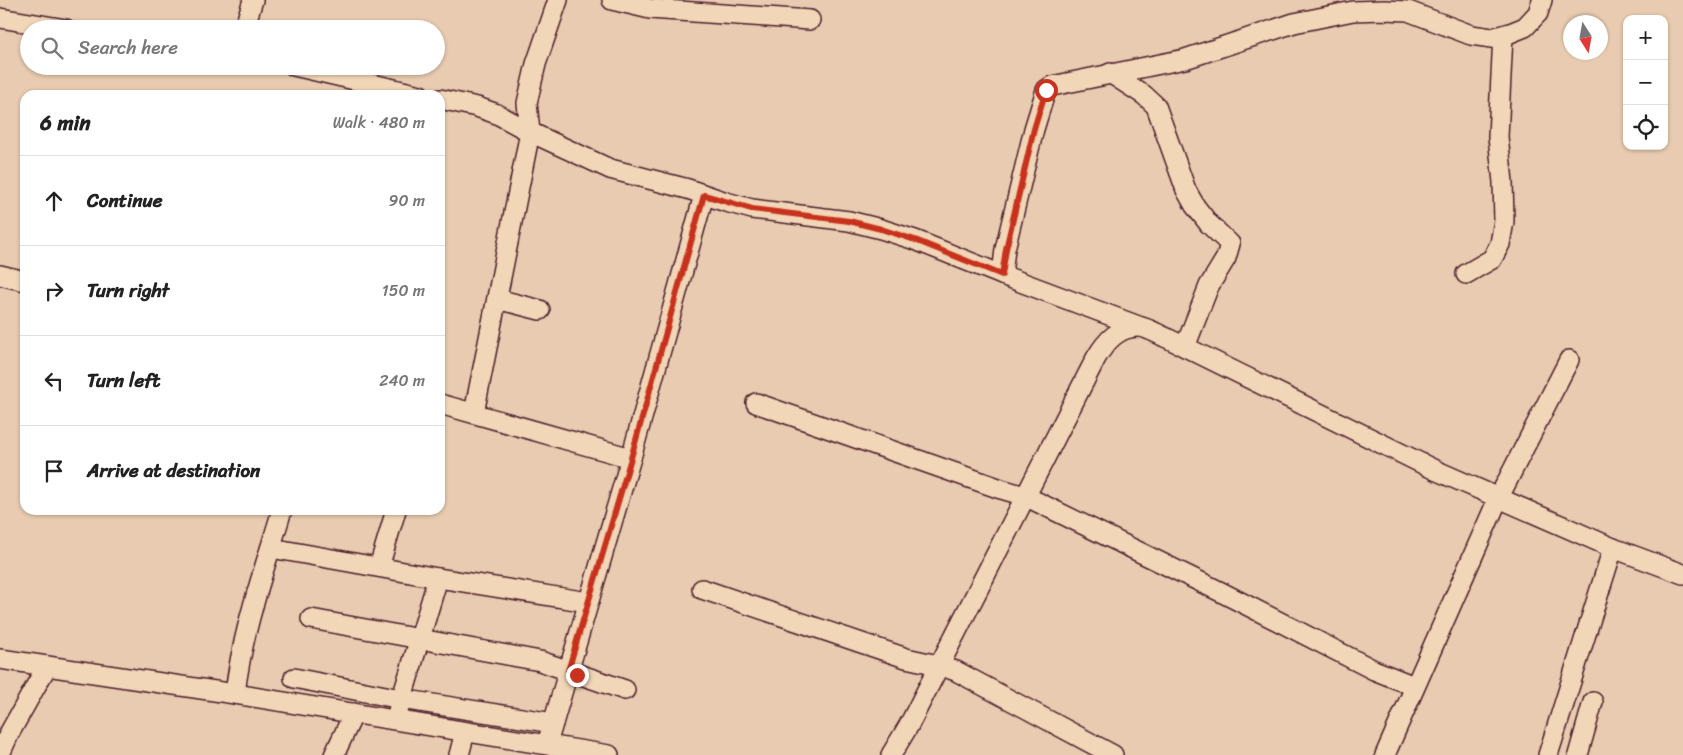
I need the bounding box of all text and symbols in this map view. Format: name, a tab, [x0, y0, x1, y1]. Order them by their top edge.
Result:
north arrow	[1563, 15, 1608, 60]
map controls	[1623, 15, 1668, 150]
button: +	[1623, 15, 1668, 60]
search box	[20, 20, 445, 75]
text: Search here	[78, 31, 178, 64]
icon: search	[38, 34, 66, 62]
button: −	[1623, 60, 1668, 105]
route start	[1035, 79, 1058, 102]
text: 6 min	[40, 104, 91, 142]
button: locate	[1623, 105, 1668, 150]
text: Walk · 480 m	[333, 108, 425, 137]
text: Continue	[87, 184, 163, 217]
text: 90 m	[389, 186, 425, 215]
icon: ahead	[40, 187, 68, 215]
text: Turn right	[87, 274, 169, 307]
text: 150 m	[382, 276, 425, 305]
icon: right	[40, 277, 68, 305]
text: Turn left	[87, 364, 160, 397]
text: 240 m	[379, 366, 425, 395]
icon: left	[40, 367, 68, 395]
text: Arrive at destination	[87, 454, 260, 487]
icon: arrive	[40, 457, 68, 485]
route end	[566, 664, 589, 687]

